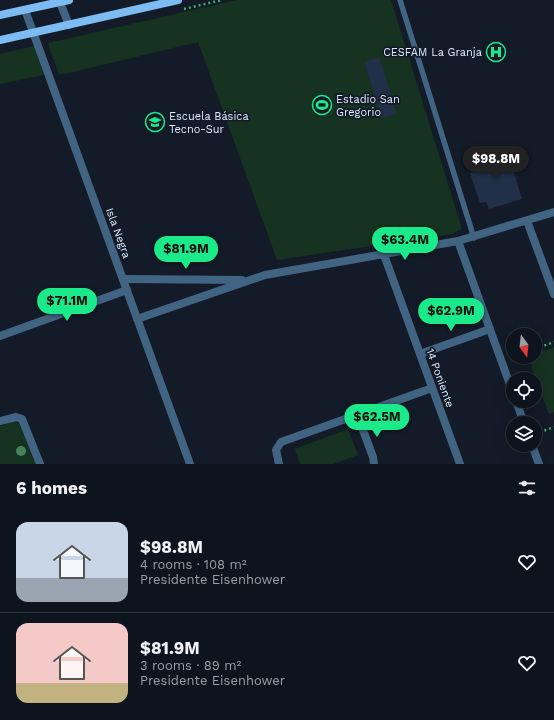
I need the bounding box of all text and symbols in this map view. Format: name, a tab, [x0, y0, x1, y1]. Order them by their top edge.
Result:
hospital icon: CESFAM La Granja	[485, 41, 507, 63]
place label: CESFAM La Granja	[383, 46, 482, 59]
place label: Estadio San Gregorio	[336, 93, 400, 119]
sports icon: Estadio San Gregorio	[311, 94, 333, 116]
place label: Escuela Básica Tecno-Sur	[169, 110, 249, 136]
school or university icon: Escuela Básica Tecno-Sur	[144, 111, 166, 133]
pin: $98.8M	[463, 146, 529, 180]
text: $98.8M	[472, 151, 520, 166]
street label: Isla Negra	[103, 206, 133, 260]
pin: $63.4M	[372, 227, 438, 261]
text: $63.4M	[381, 232, 429, 247]
pin: $81.9M	[153, 236, 219, 270]
text: $81.9M	[163, 241, 209, 256]
pin: $71.1M	[34, 288, 100, 322]
text: $71.1M	[46, 293, 88, 308]
pin: $62.9M	[418, 298, 484, 332]
text: $62.9M	[427, 303, 475, 318]
north arrow	[506, 328, 542, 364]
map controls	[506, 328, 542, 452]
street label: 14 Poniente	[423, 347, 457, 409]
button: locate	[506, 372, 542, 408]
pin: $62.5M	[344, 404, 410, 438]
text: $62.5M	[353, 409, 401, 424]
button: layers	[506, 416, 542, 452]
icon: filters	[516, 477, 538, 499]
text: 6 homes	[16, 478, 87, 498]
text: $98.8M	[140, 537, 203, 557]
icon: home	[48, 538, 96, 586]
icon: heart	[516, 551, 538, 573]
text: 4 rooms · 108 m²	[140, 557, 247, 572]
text: Presidente Eisenhower	[140, 572, 285, 587]
text: $81.9M	[140, 638, 200, 658]
icon: home	[48, 639, 96, 687]
icon: heart	[516, 652, 538, 674]
text: 3 rooms · 89 m²	[140, 658, 241, 673]
text: Presidente Eisenhower	[140, 673, 285, 688]

